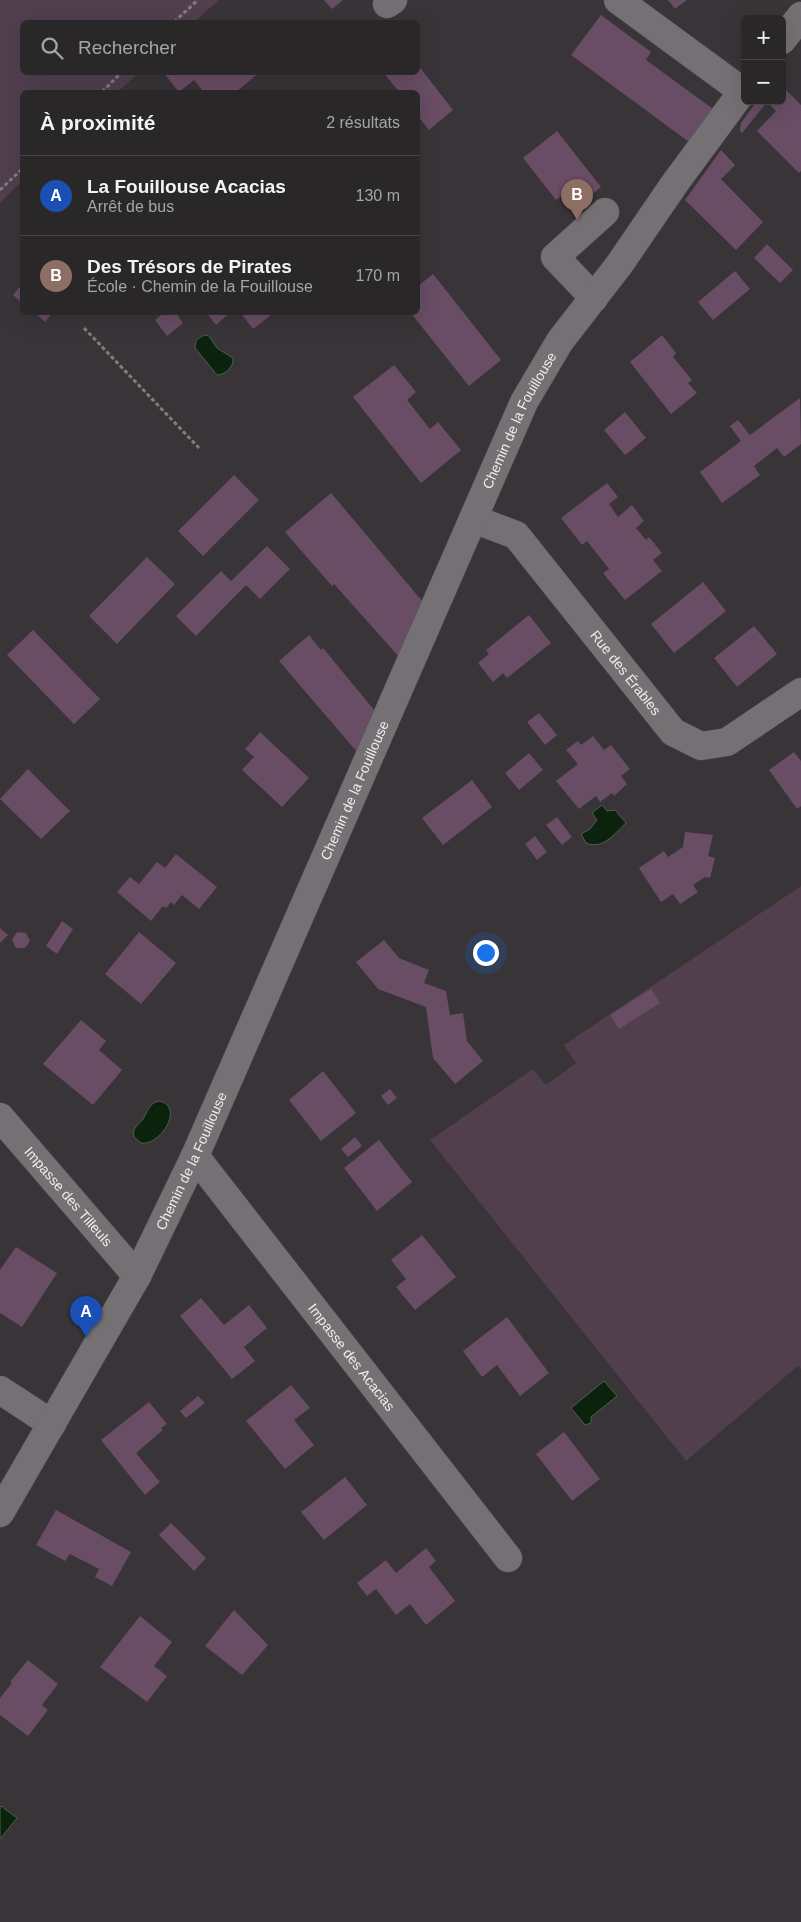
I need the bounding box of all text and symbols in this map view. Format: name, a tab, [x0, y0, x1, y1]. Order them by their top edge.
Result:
map controls	[741, 15, 786, 105]
button: +	[741, 15, 786, 60]
search box	[20, 20, 420, 75]
icon: search	[38, 34, 66, 62]
text: Rechercher	[78, 37, 176, 58]
button: −	[741, 60, 786, 105]
text: À proximité	[40, 111, 156, 134]
text: 2 résultats	[326, 114, 400, 131]
text: La Fouillouse Acacias	[87, 176, 286, 197]
pin: B	[561, 179, 593, 220]
text: A	[50, 187, 62, 204]
text: 130 m	[356, 187, 400, 204]
text: Arrêt de bus	[87, 198, 174, 215]
text: Des Trésors de Pirates	[87, 256, 292, 277]
text: B	[50, 267, 62, 284]
text: 170 m	[356, 267, 400, 284]
text: École · Chemin de la Fouillouse	[87, 278, 313, 295]
street label: Chemin de la Fouillouse	[479, 349, 560, 491]
street label: Rue des Érables	[587, 627, 664, 718]
street label: Chemin de la Fouillouse	[317, 718, 392, 862]
your location	[473, 940, 499, 966]
street label: Chemin de la Fouillouse	[152, 1089, 230, 1233]
street label: Impasse des Tilleuls	[21, 1144, 116, 1250]
pin: A	[70, 1296, 102, 1337]
street label: Impasse des Acacias	[305, 1300, 398, 1414]

